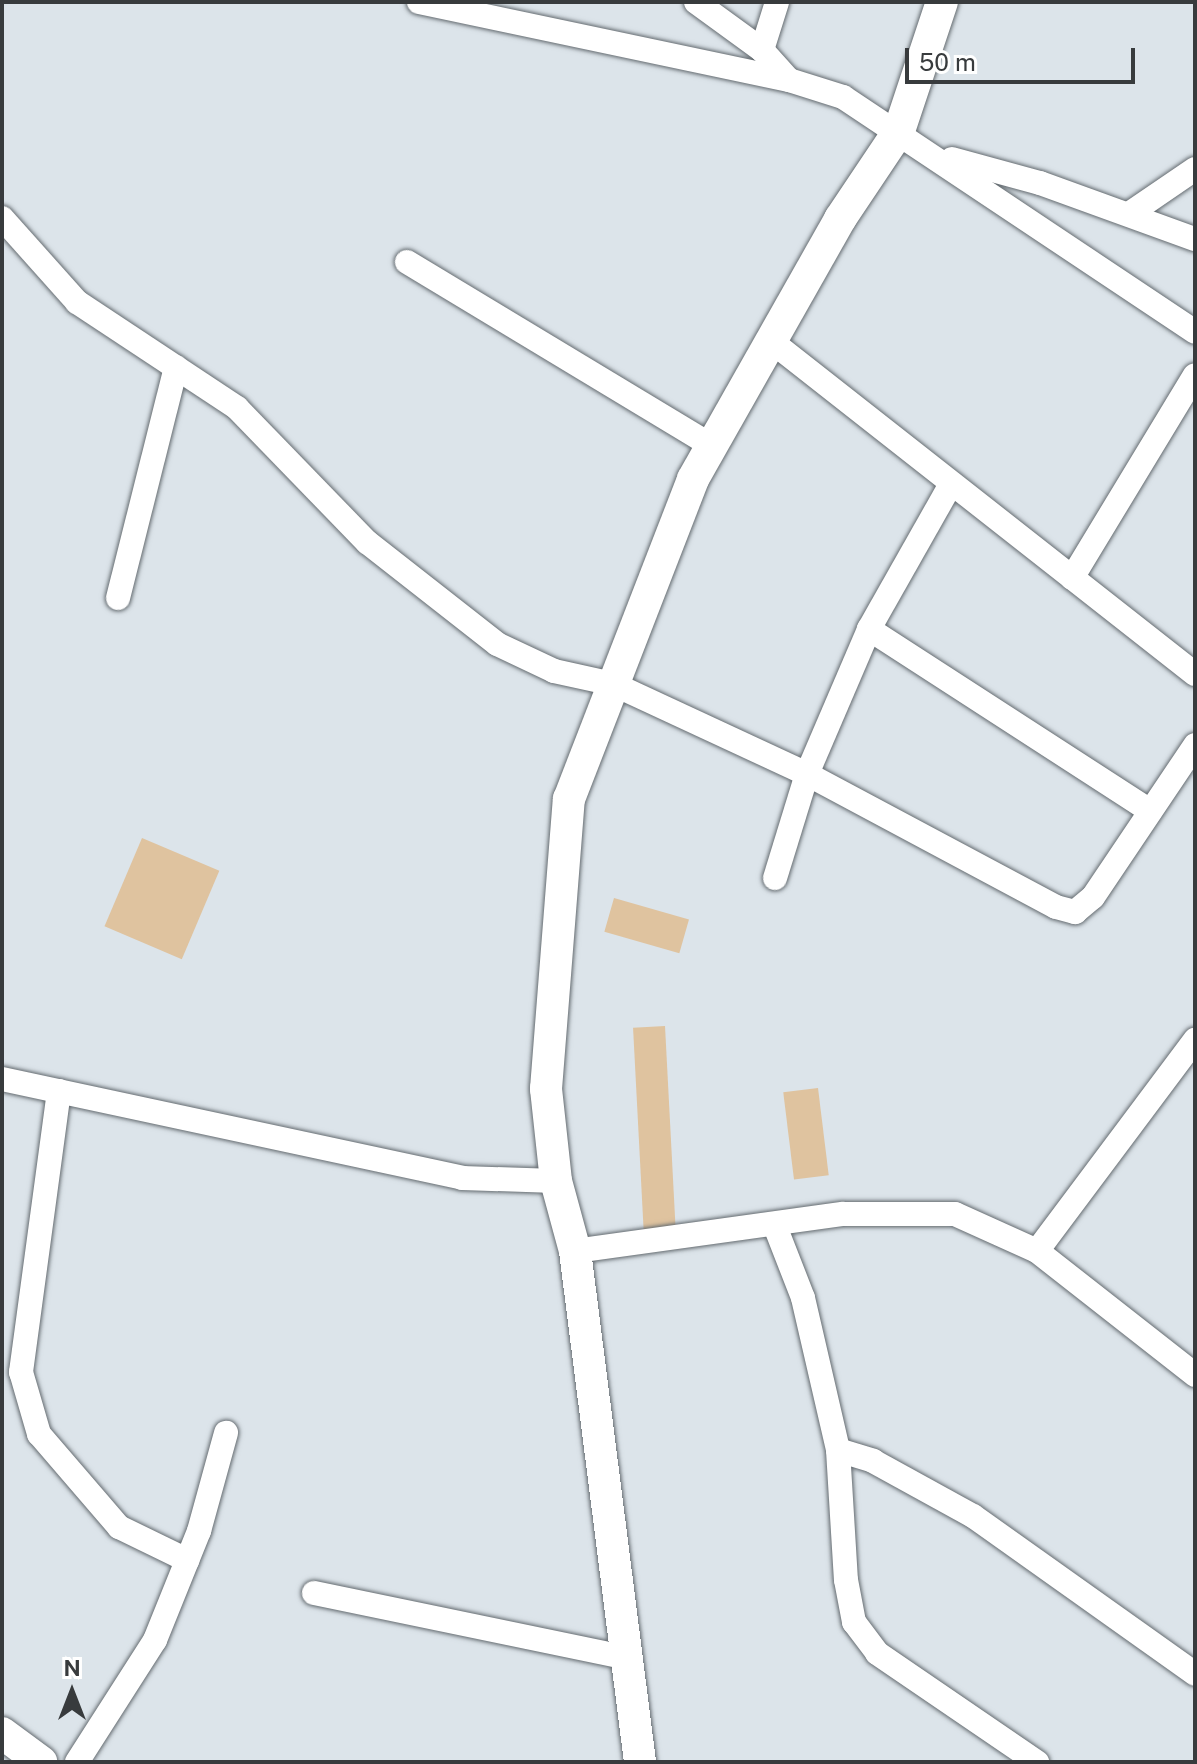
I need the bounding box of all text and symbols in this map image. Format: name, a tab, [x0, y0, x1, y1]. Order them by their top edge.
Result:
scale bar	[909, 32, 1139, 82]
text: 50 m	[919, 48, 976, 76]
north arrow	[32, 1652, 112, 1732]
text: N	[63, 1655, 81, 1681]

